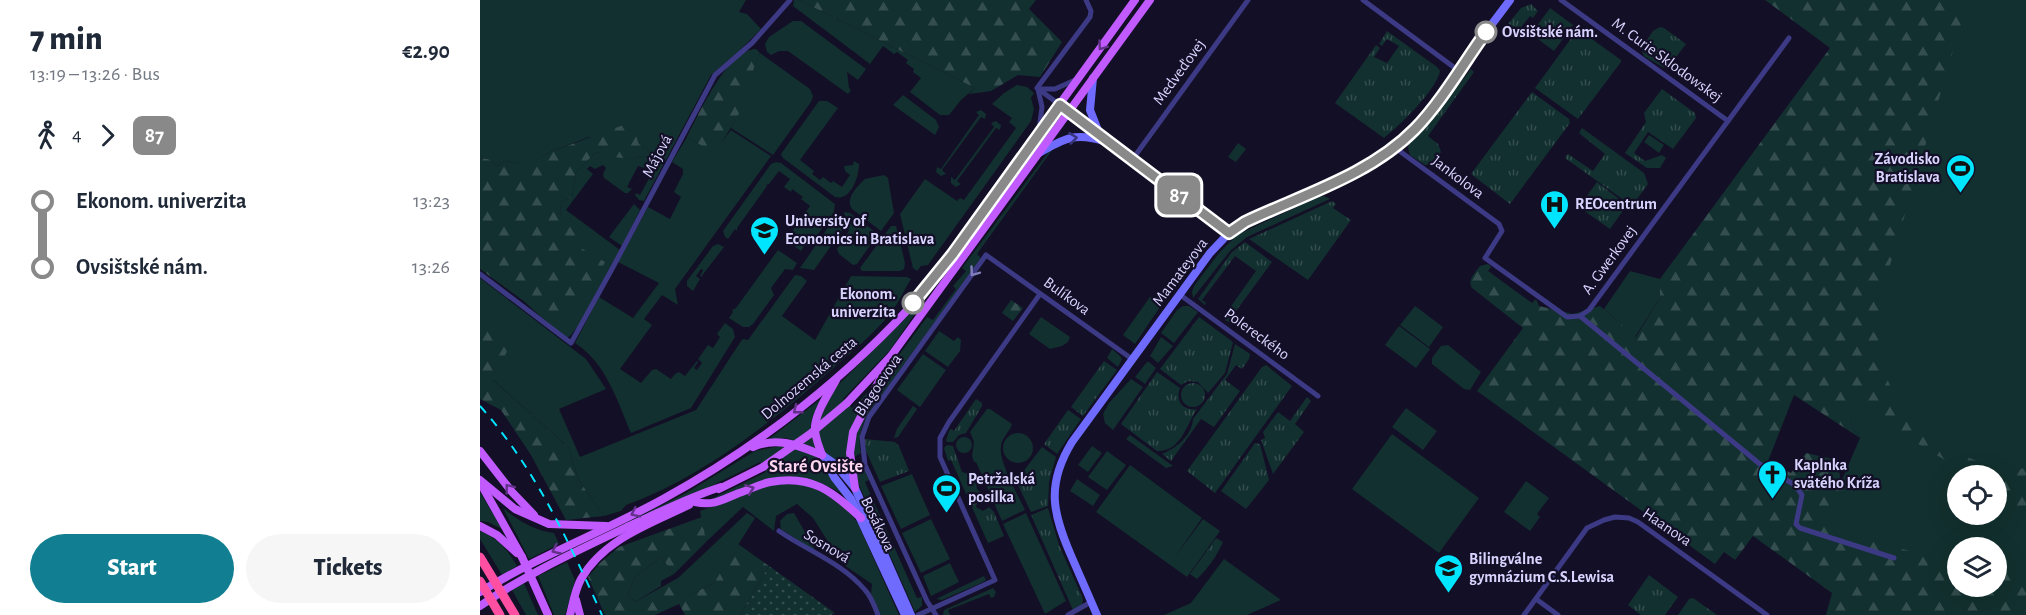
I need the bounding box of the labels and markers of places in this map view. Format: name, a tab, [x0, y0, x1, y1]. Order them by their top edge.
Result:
marker: Ovsištské nám.	[1475, 21, 1497, 43]
place label: Ovsištské nám.	[1502, 24, 1598, 40]
place label: Závodisko Bratislava	[1875, 151, 1940, 185]
sports icon: Závodisko Bratislava	[1945, 152, 1977, 194]
hospital icon: REOcentrum	[1538, 188, 1570, 230]
place label: REOcentrum	[1575, 196, 1657, 212]
place label: University of Economics in Bratislava	[785, 213, 935, 247]
school or university icon: University of Economics in Bratislava	[748, 214, 780, 256]
place label: Ekonom. univerzita	[831, 286, 896, 320]
marker: Ekonom. univerzita	[902, 292, 924, 314]
place label: Kaplnka svätého Kríža	[1794, 457, 1880, 491]
church icon: Kaplnka svätého Kríža	[1757, 458, 1789, 500]
place label: Petržalská posilka	[968, 471, 1035, 505]
sports icon: Petržalská posilka	[931, 472, 963, 514]
place label: Bilingválne gymnázium C.S.Lewisa	[1469, 551, 1615, 586]
school or university icon: Bilingválne gymnázium C.S.Lewisa	[1432, 552, 1464, 594]

